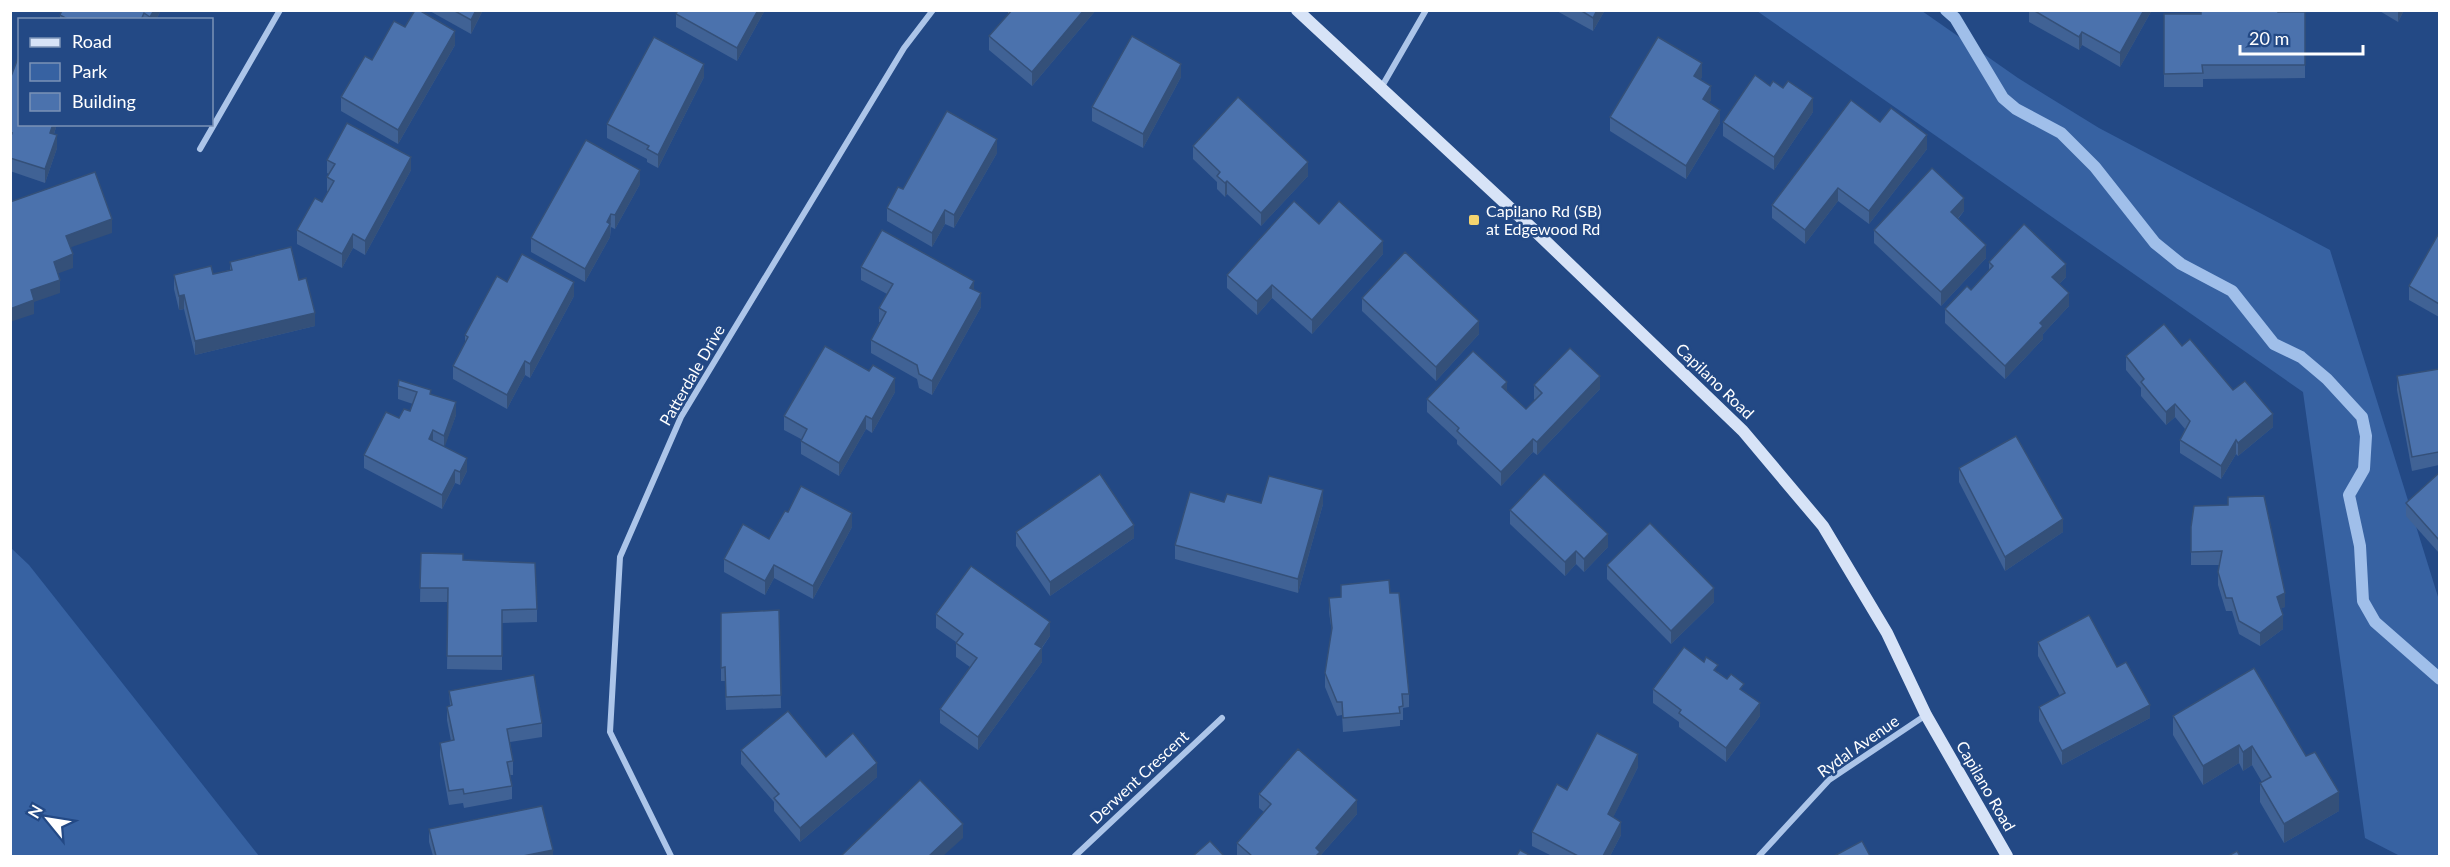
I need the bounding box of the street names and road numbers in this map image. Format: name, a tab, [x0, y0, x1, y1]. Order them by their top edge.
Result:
street label: Patterdale Drive	[655, 321, 728, 429]
street label: Capilano Road	[1673, 339, 1758, 422]
street label: Rydal Avenue	[1813, 711, 1902, 781]
street label: Derwent Crescent	[1085, 726, 1192, 827]
street label: Capilano Road	[1953, 737, 2020, 834]

